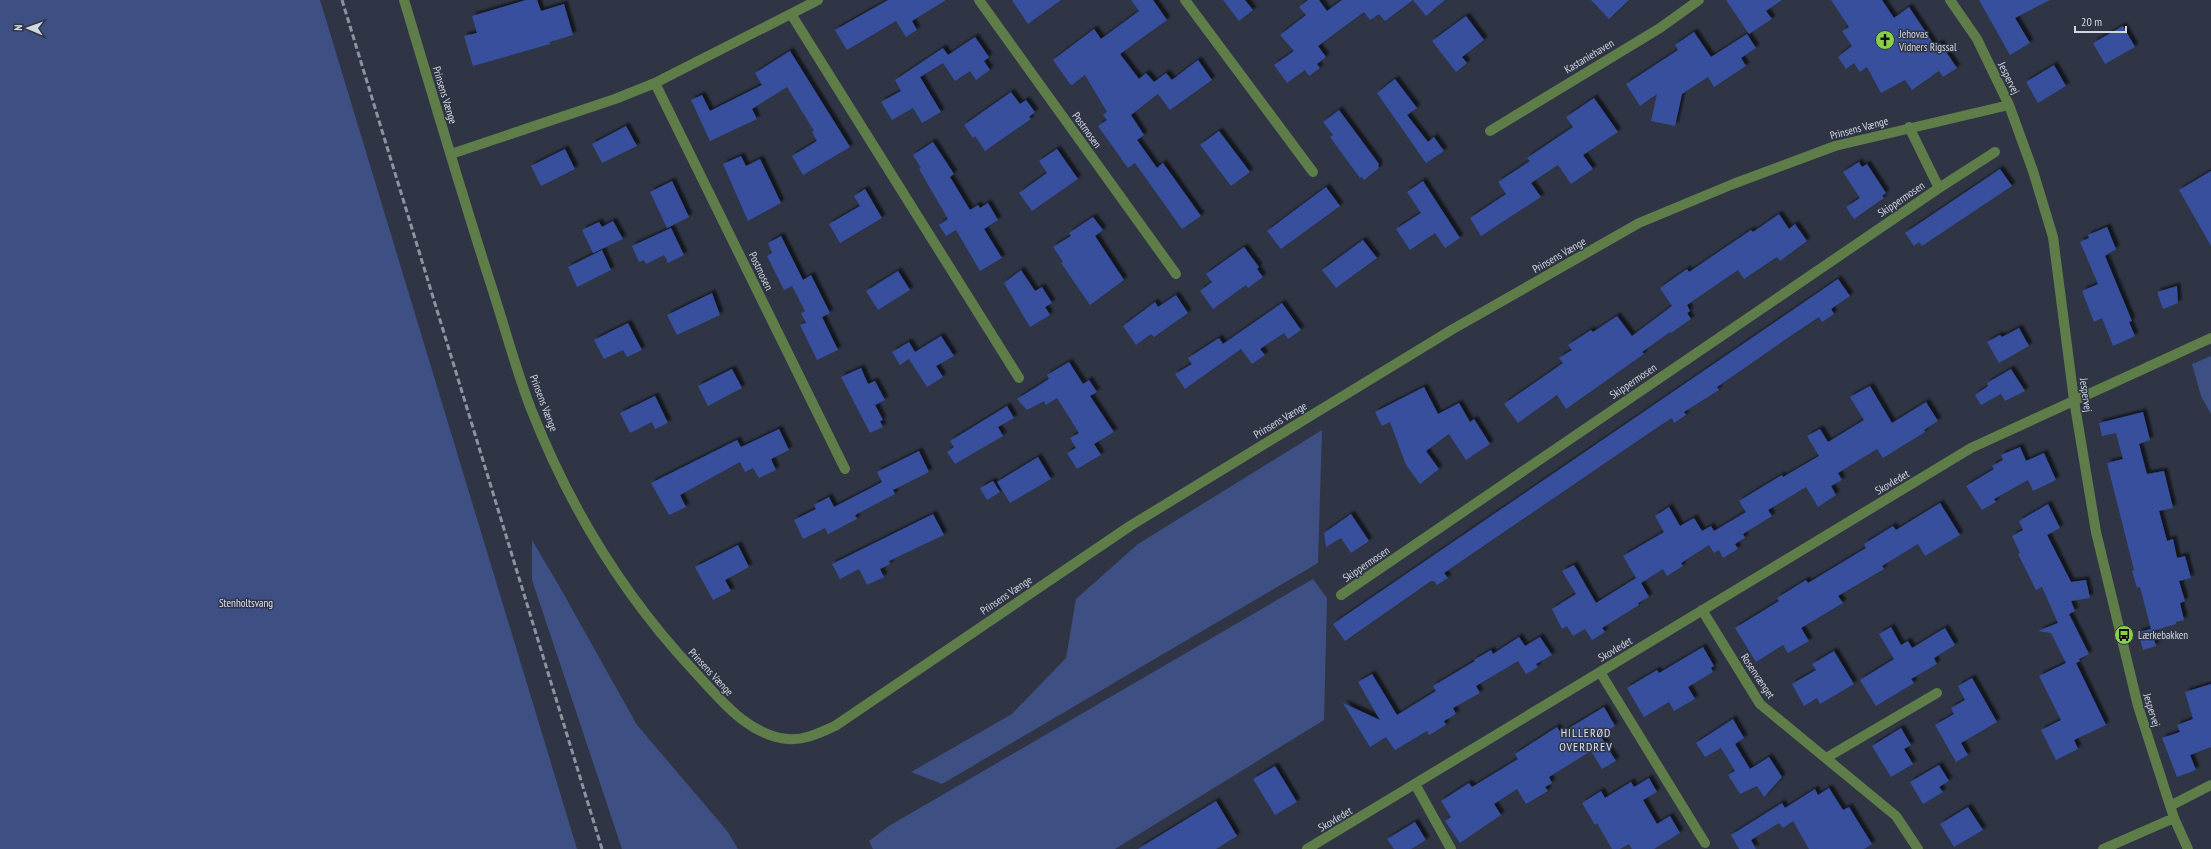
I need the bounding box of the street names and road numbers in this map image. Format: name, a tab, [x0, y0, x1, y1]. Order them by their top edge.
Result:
street label: Kastaniehaven	[1562, 36, 1616, 76]
street label: Jespervej	[1995, 59, 2023, 97]
street label: Prinsens Vænge	[430, 64, 461, 126]
street label: Postmosen	[1069, 109, 1105, 151]
street label: Prinsens Vænge	[1828, 113, 1890, 142]
street label: Skippermosen	[1875, 178, 1927, 220]
street label: Prinsens Vænge	[1530, 234, 1589, 276]
street label: Postmosen	[746, 249, 776, 293]
street label: Skippermosen	[1607, 360, 1659, 402]
street label: Prinsens Vænge	[527, 373, 561, 434]
street label: Jespervej	[2077, 376, 2095, 413]
street label: Prinsens Vænge	[1251, 398, 1310, 441]
street label: Skovledet	[1872, 466, 1912, 498]
street label: Skippermosen	[1340, 543, 1392, 585]
street label: Prinsens Vænge	[977, 572, 1035, 617]
street label: Skovledet	[1595, 633, 1635, 665]
street label: Prinsens Vænge	[686, 645, 737, 699]
street label: Rosenvænget	[1738, 651, 1778, 701]
street label: Jespervej	[2140, 691, 2164, 729]
street label: Skovledet	[1315, 803, 1355, 835]

